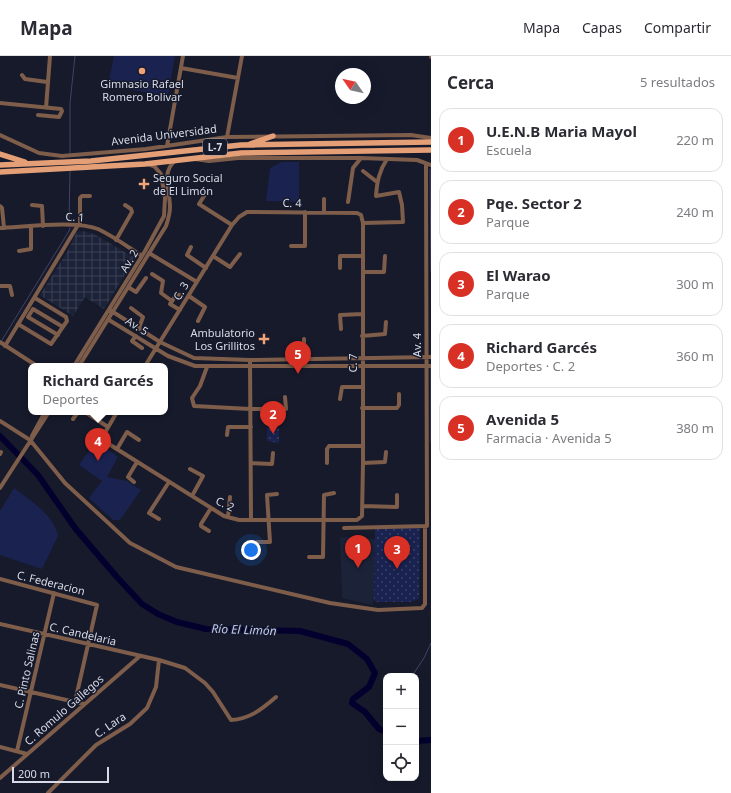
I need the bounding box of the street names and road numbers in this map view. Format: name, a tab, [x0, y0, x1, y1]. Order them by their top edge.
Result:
street label: Avenida Universidad	[110, 121, 217, 148]
road number: L-7	[203, 139, 227, 155]
street label: C. 4	[282, 195, 302, 210]
street label: C. 1	[65, 209, 85, 224]
street label: Av. 2	[116, 246, 141, 275]
street label: C. 3	[169, 279, 192, 303]
street label: Av. 5	[123, 313, 152, 338]
street label: Av. 4	[409, 332, 424, 357]
street label: C. 7	[345, 353, 360, 373]
street label: C. 2	[213, 493, 237, 514]
street label: C. Federacion	[15, 567, 87, 598]
street label: C. Candelaria	[48, 619, 118, 648]
street label: C. Pinto Salinas	[10, 630, 43, 710]
street label: C. Romulo Gallegos	[21, 671, 106, 748]
street label: C. Lara	[91, 709, 129, 741]

